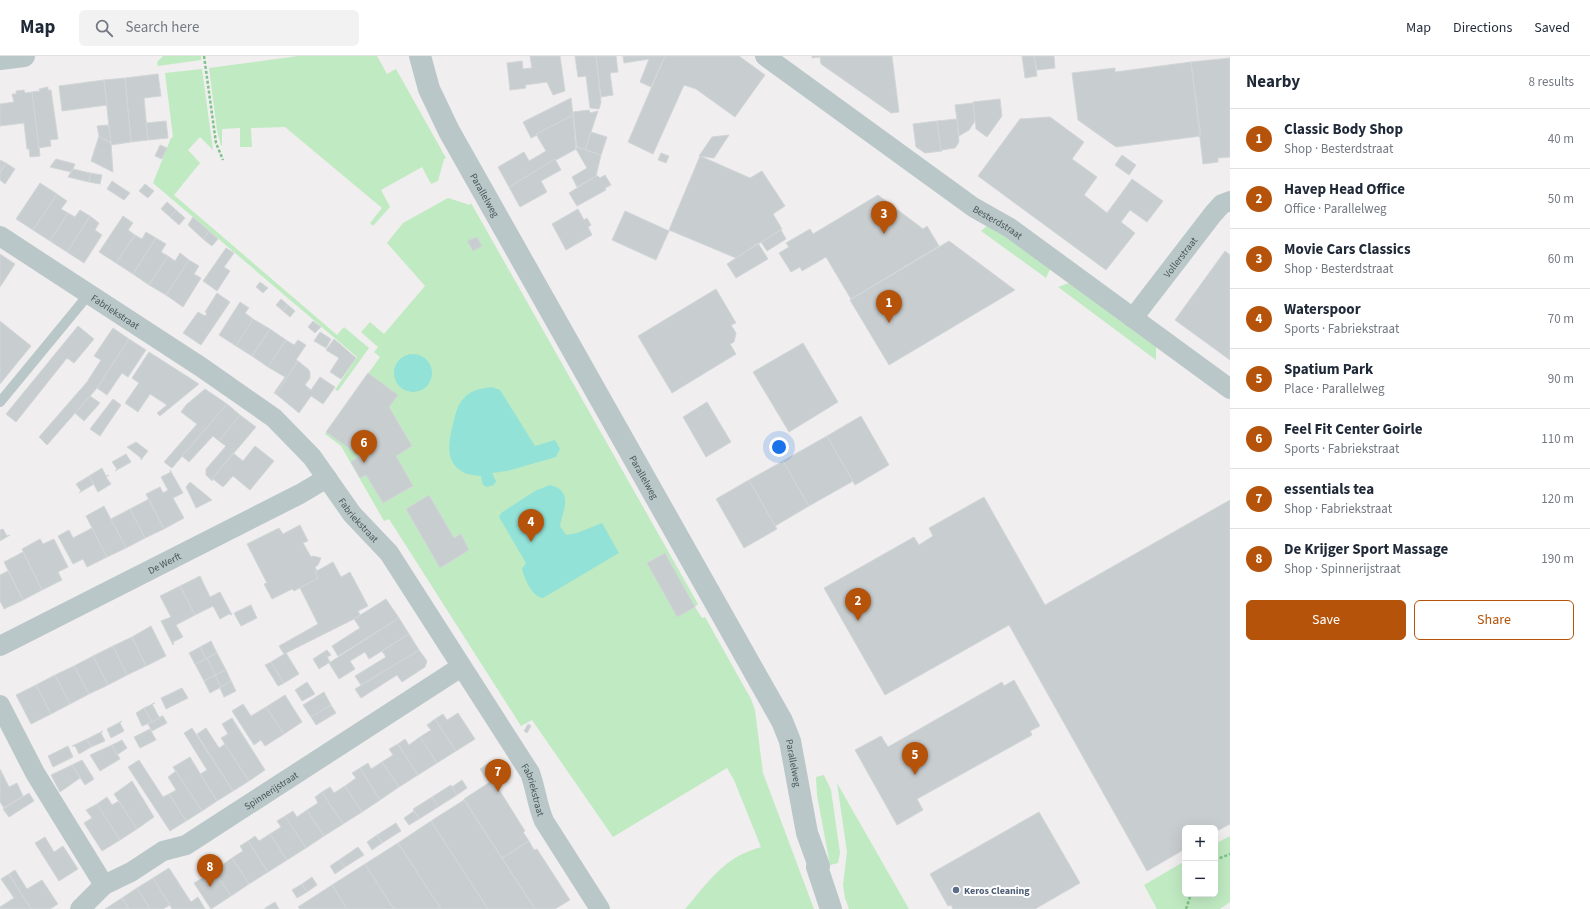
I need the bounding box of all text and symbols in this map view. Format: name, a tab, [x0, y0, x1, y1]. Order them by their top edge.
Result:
search box	[79, 10, 359, 46]
text: Map	[20, 14, 55, 41]
icon: search	[93, 17, 115, 39]
text: Search here	[125, 17, 199, 38]
text: Map	[1406, 18, 1431, 38]
text: Directions	[1453, 18, 1512, 38]
text: Saved	[1534, 18, 1570, 38]
text: Nearby	[1246, 70, 1300, 94]
text: 8 results	[1529, 73, 1574, 91]
text: Classic Body Shop	[1284, 119, 1403, 140]
text: 1	[1256, 130, 1262, 148]
text: 40 m	[1548, 130, 1574, 148]
text: Shop · Besterdstraat	[1284, 140, 1393, 158]
street label: Parallelweg	[466, 171, 502, 220]
text: Havep Head Office	[1284, 179, 1405, 200]
text: 2	[1256, 190, 1262, 208]
text: 50 m	[1548, 190, 1574, 208]
text: Office · Parallelweg	[1284, 200, 1387, 218]
pin: 3	[871, 201, 897, 234]
street label: Besterdstraat	[970, 202, 1026, 243]
street label: Vollerstraat	[1161, 234, 1201, 281]
text: Movie Cars Classics	[1284, 239, 1411, 260]
text: 3	[1256, 250, 1262, 268]
text: 60 m	[1548, 250, 1574, 268]
text: Shop · Besterdstraat	[1284, 260, 1393, 278]
pin: 1	[876, 290, 902, 323]
street label: Fabriekstraat	[88, 291, 142, 333]
text: Waterspoor	[1284, 299, 1361, 320]
text: 4	[1256, 310, 1262, 328]
text: 70 m	[1548, 310, 1574, 328]
text: Sports · Fabriekstraat	[1284, 320, 1399, 338]
text: Spatium Park	[1284, 359, 1373, 380]
text: 5	[1256, 370, 1262, 388]
text: 90 m	[1548, 370, 1574, 388]
text: Place · Parallelweg	[1284, 380, 1384, 398]
text: Feel Fit Center Goirle	[1284, 419, 1423, 440]
pin: 6	[351, 430, 377, 463]
text: 6	[1256, 430, 1262, 448]
text: 110 m	[1541, 430, 1574, 448]
your location	[769, 437, 789, 457]
text: Sports · Fabriekstraat	[1284, 440, 1399, 458]
street label: Parallelweg	[625, 453, 661, 502]
text: essentials tea	[1284, 479, 1374, 500]
text: 7	[1256, 490, 1262, 508]
text: 120 m	[1541, 490, 1574, 508]
street label: Fabriekstraat	[335, 495, 382, 546]
text: Shop · Fabriekstraat	[1284, 500, 1392, 518]
pin: 4	[518, 509, 544, 542]
text: De Krijger Sport Massage	[1284, 539, 1448, 560]
street label: De Werft	[146, 549, 184, 578]
text: 8	[1256, 550, 1262, 568]
text: 190 m	[1541, 550, 1574, 568]
text: Shop · Spinnerijstraat	[1284, 560, 1401, 578]
pin: 2	[845, 588, 871, 621]
button: Save	[1246, 600, 1406, 640]
button: Share	[1414, 600, 1574, 640]
street label: Parallelweg	[782, 738, 804, 788]
pin: 5	[902, 742, 928, 775]
pin: 7	[485, 759, 511, 792]
street label: Fabriekstraat	[518, 761, 548, 819]
street label: Spinnerijstraat	[242, 768, 302, 814]
map controls	[1182, 825, 1218, 897]
button: +	[1182, 825, 1218, 861]
pin: 8	[197, 854, 223, 887]
button: −	[1182, 861, 1218, 897]
place label: Keros Cleaning	[964, 884, 1030, 898]
marker: Keros Cleaning	[951, 885, 961, 895]

